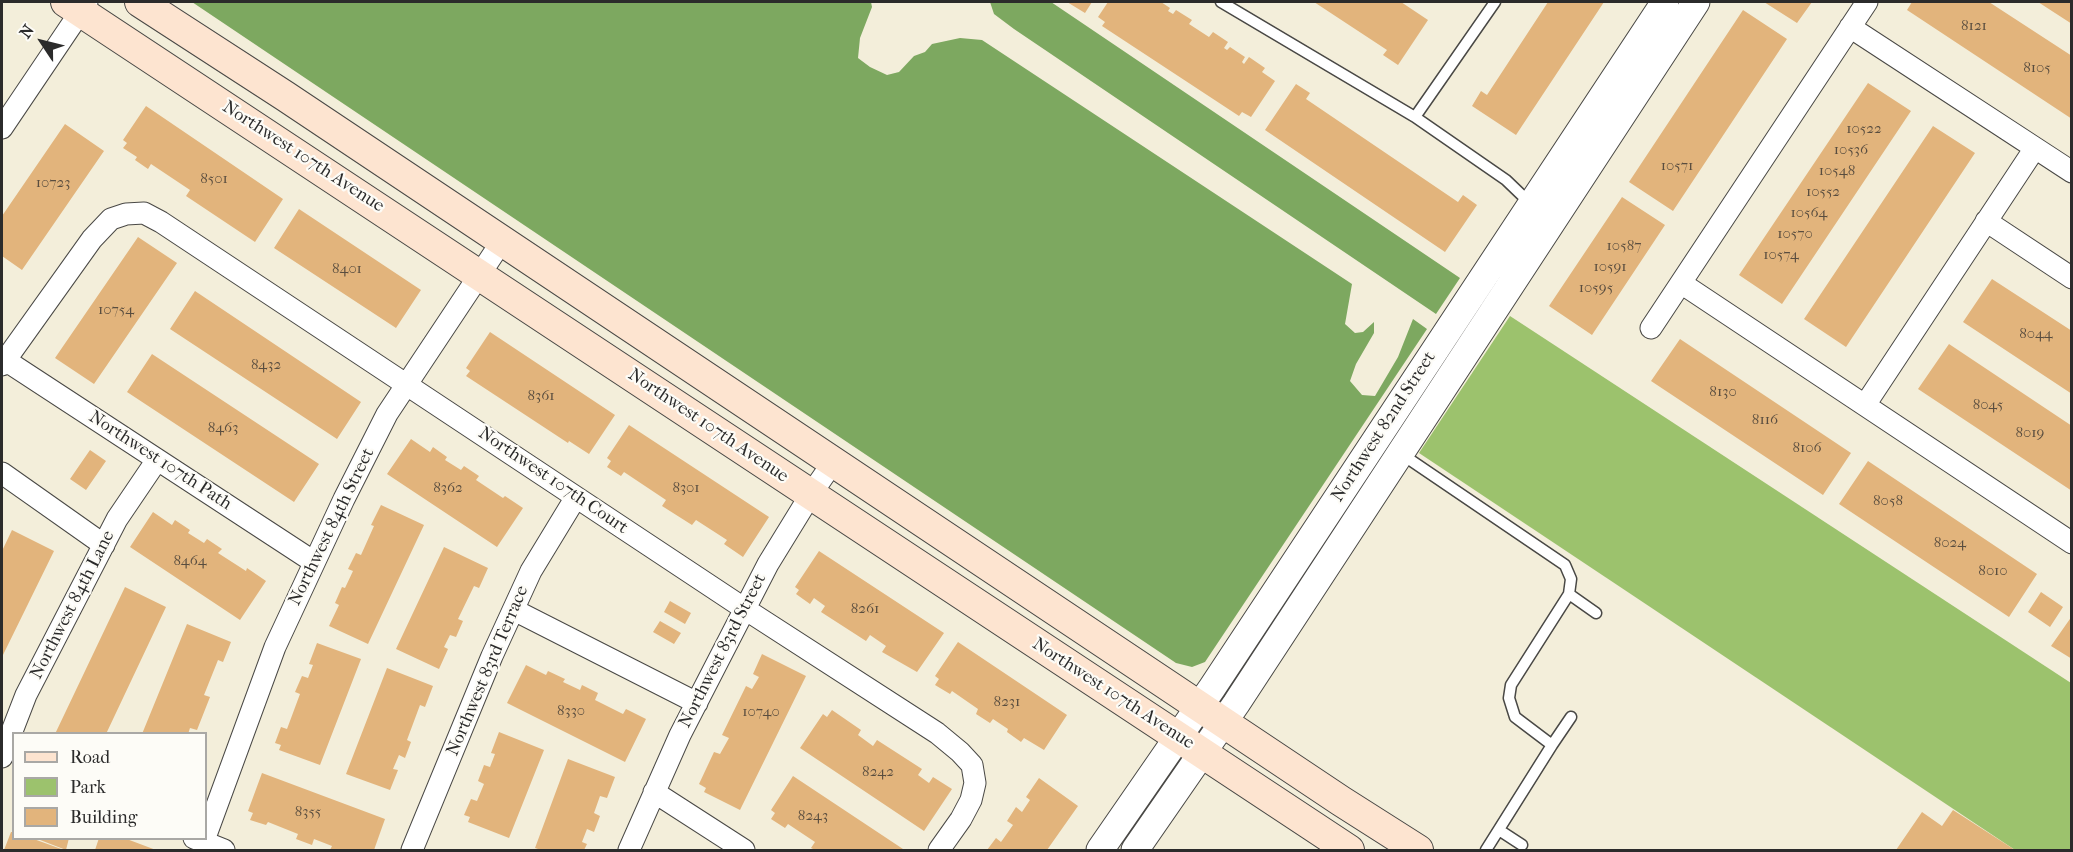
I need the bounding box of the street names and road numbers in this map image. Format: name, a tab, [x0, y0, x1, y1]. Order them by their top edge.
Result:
street label: Northwest 107th Avenue	[218, 97, 388, 217]
street label: Northwest 82nd Street	[1327, 348, 1441, 506]
street label: Northwest 107th Avenue	[624, 364, 792, 488]
street label: Northwest 107th Path	[85, 407, 235, 515]
street label: Northwest 107th Court	[474, 423, 632, 539]
street label: Northwest 84th Street	[284, 445, 380, 609]
street label: Northwest 84th Lane	[26, 527, 120, 683]
street label: Northwest 83rd Street	[675, 570, 771, 732]
street label: Northwest 83rd Terrace	[442, 583, 534, 759]
street label: Northwest 107th Avenue	[1028, 634, 1198, 754]

